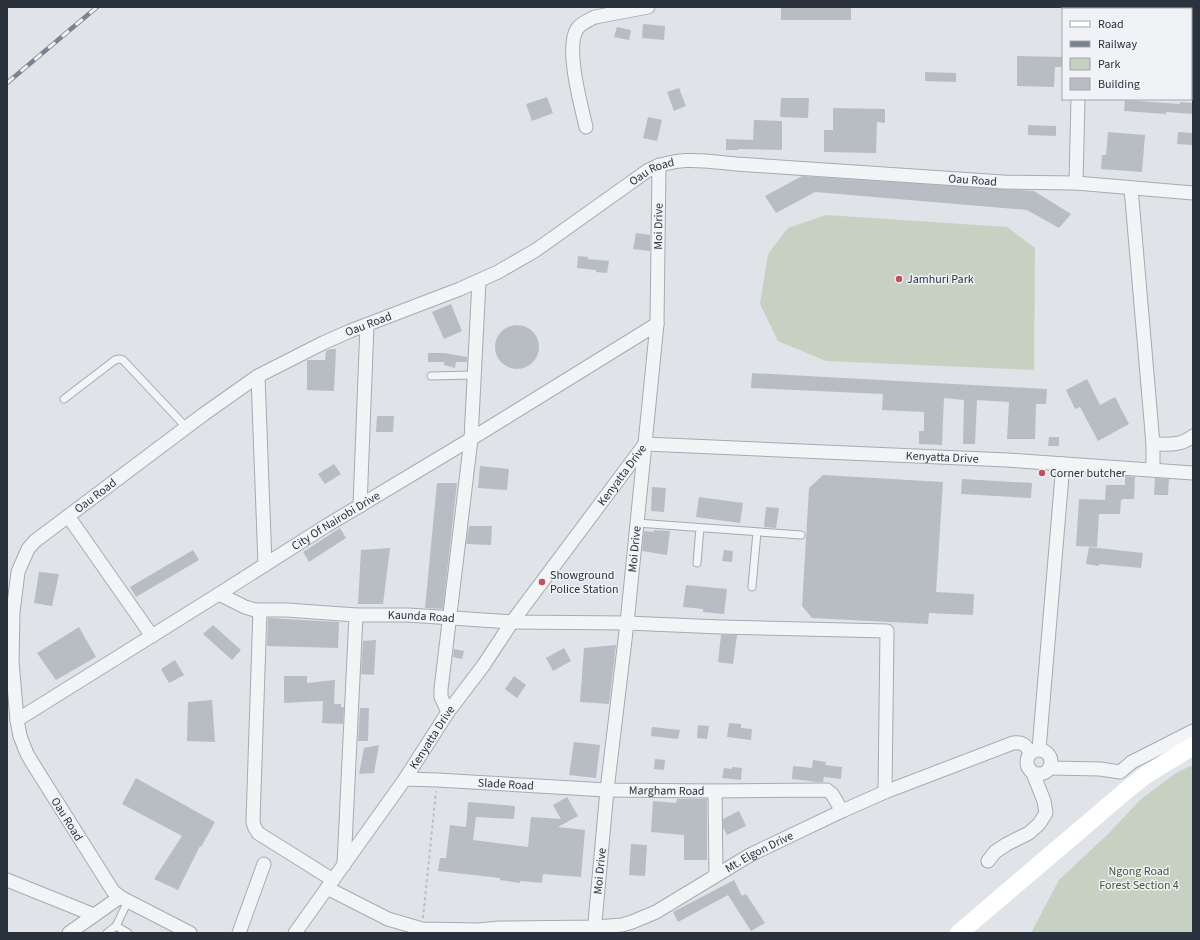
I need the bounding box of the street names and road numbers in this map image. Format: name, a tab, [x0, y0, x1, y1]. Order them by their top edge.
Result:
street label: Oau Road	[626, 154, 676, 190]
street label: Oau Road	[948, 170, 998, 191]
street label: Moi Drive	[650, 203, 668, 250]
street label: Oau Road	[342, 308, 394, 341]
street label: Kenyatta Drive	[594, 441, 651, 509]
street label: Kenyatta Drive	[905, 448, 979, 468]
street label: Oau Road	[71, 475, 120, 518]
street label: City Of Nairobi Drive	[288, 487, 384, 555]
street label: Moi Drive	[624, 525, 646, 573]
street label: Kaunda Road	[388, 607, 455, 627]
street label: Kenyatta Drive	[405, 702, 459, 773]
street label: Slade Road	[477, 774, 534, 795]
street label: Margham Road	[629, 782, 705, 800]
street label: Oau Road	[46, 794, 87, 844]
street label: Mt. Elgon Drive	[722, 827, 796, 877]
street label: Moi Drive	[590, 847, 611, 895]

